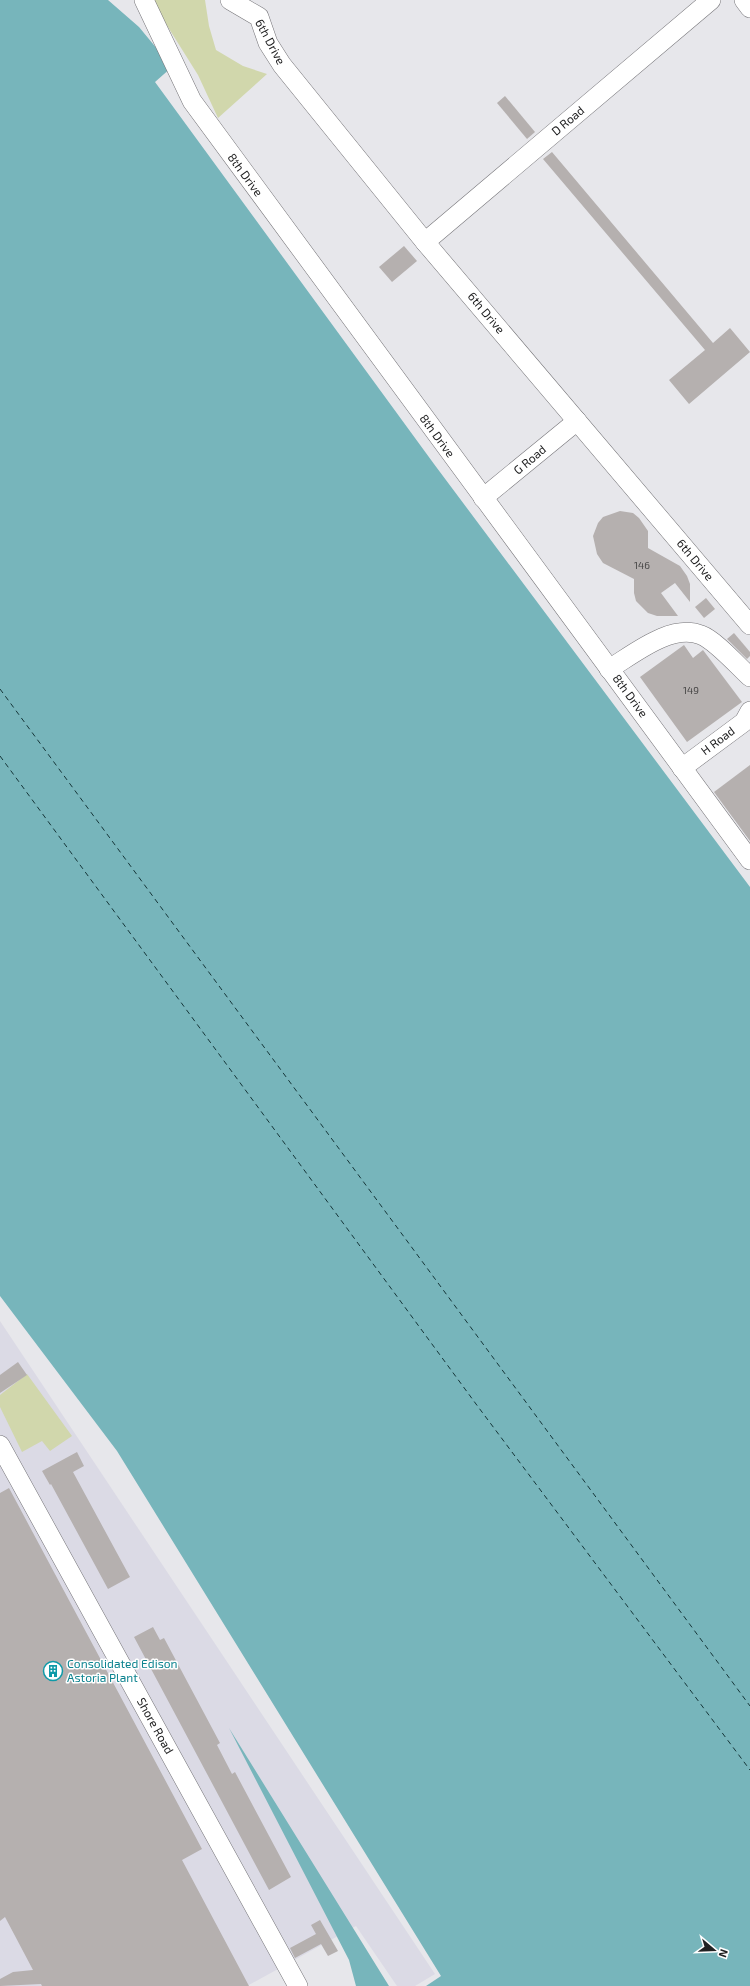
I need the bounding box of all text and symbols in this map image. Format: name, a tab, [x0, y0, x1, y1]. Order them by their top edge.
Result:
street label: 6th Drive	[253, 16, 289, 67]
street label: D Road	[548, 103, 587, 138]
street label: 8th Drive	[225, 150, 266, 199]
street label: 6th Drive	[465, 289, 508, 336]
street label: 8th Drive	[417, 411, 458, 460]
street label: G Road	[510, 442, 548, 477]
street label: 6th Drive	[674, 536, 717, 583]
house number: 146	[634, 559, 650, 571]
street label: 8th Drive	[610, 671, 651, 720]
house number: 149	[683, 684, 699, 696]
street label: H Road	[698, 723, 737, 757]
place label: Consolidated Edison Astoria Plant	[67, 1656, 178, 1684]
building icon: Consolidated Edison Astoria Plant	[42, 1660, 64, 1682]
street label: Shore Road	[135, 1695, 177, 1756]
north arrow	[694, 1930, 734, 1970]
text: N	[716, 1948, 731, 1959]

